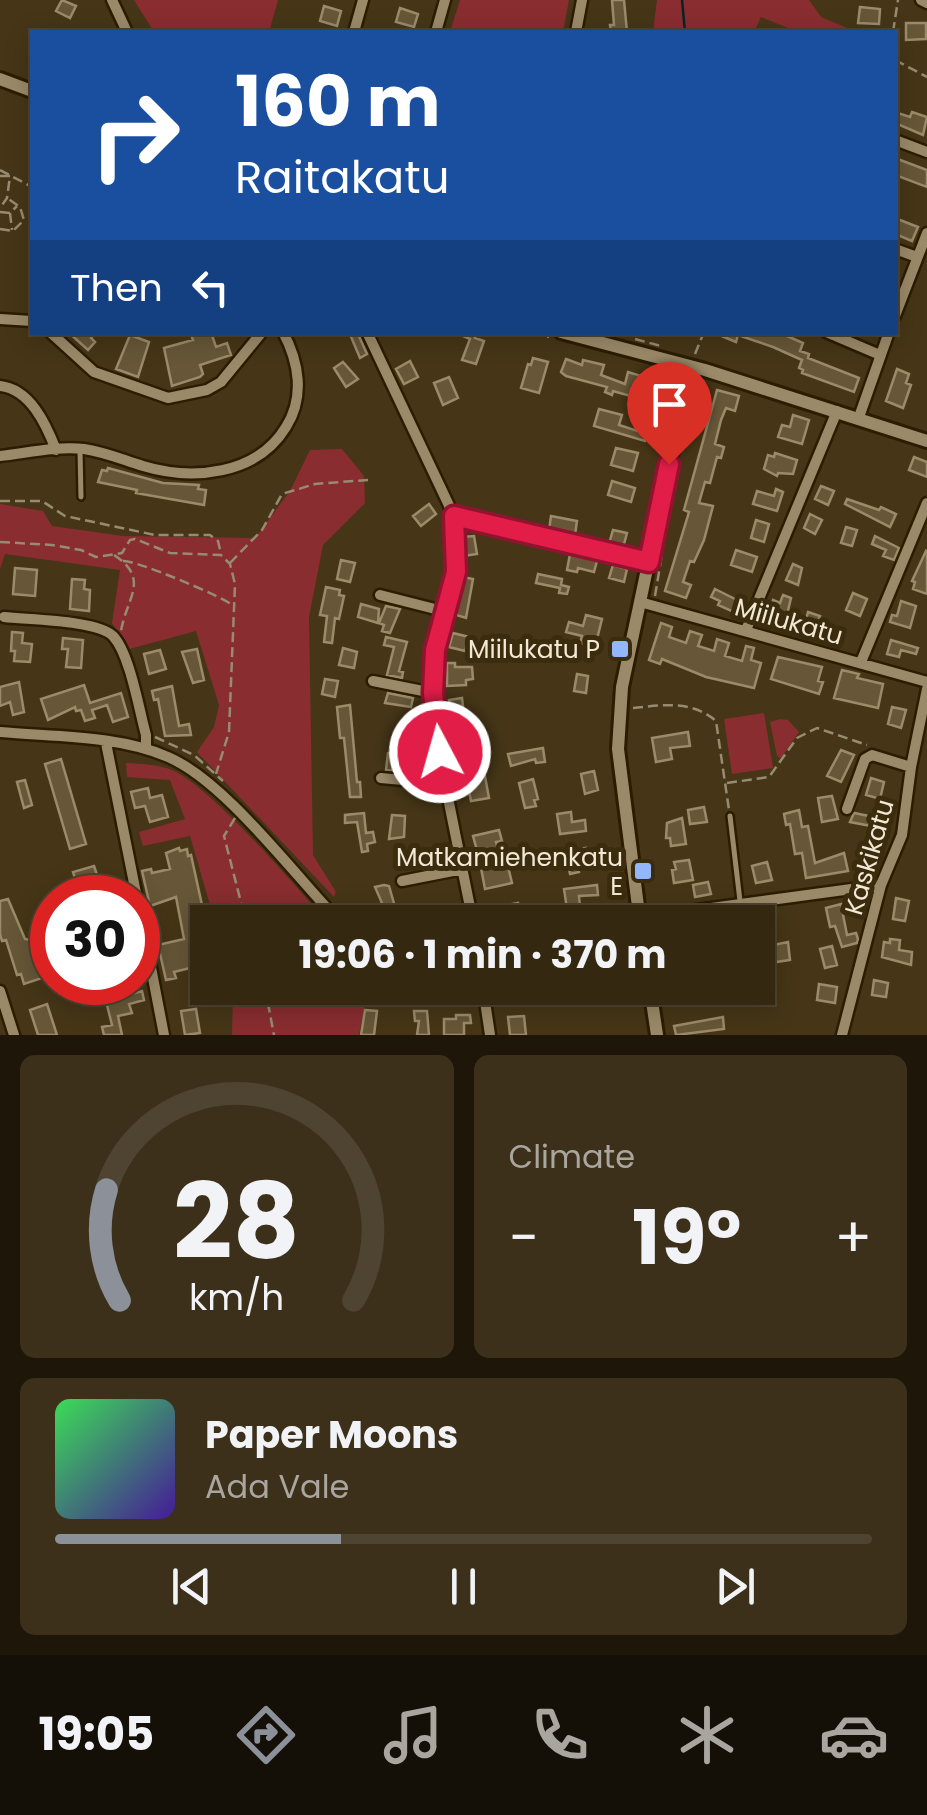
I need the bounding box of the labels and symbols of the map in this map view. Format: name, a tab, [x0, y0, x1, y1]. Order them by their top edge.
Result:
pin	[627, 362, 712, 465]
street label: Miilukatu	[731, 589, 847, 654]
place label: Miilukatu P	[468, 632, 600, 667]
marker: Miilukatu P	[609, 638, 631, 660]
position arrow	[388, 700, 492, 804]
street label: Kaskikatu	[836, 795, 903, 919]
place label: Matkamiehenkatu E	[396, 840, 623, 904]
marker: Matkamiehenkatu E	[632, 860, 654, 882]
speed limit sign: 30	[30, 875, 160, 1005]

